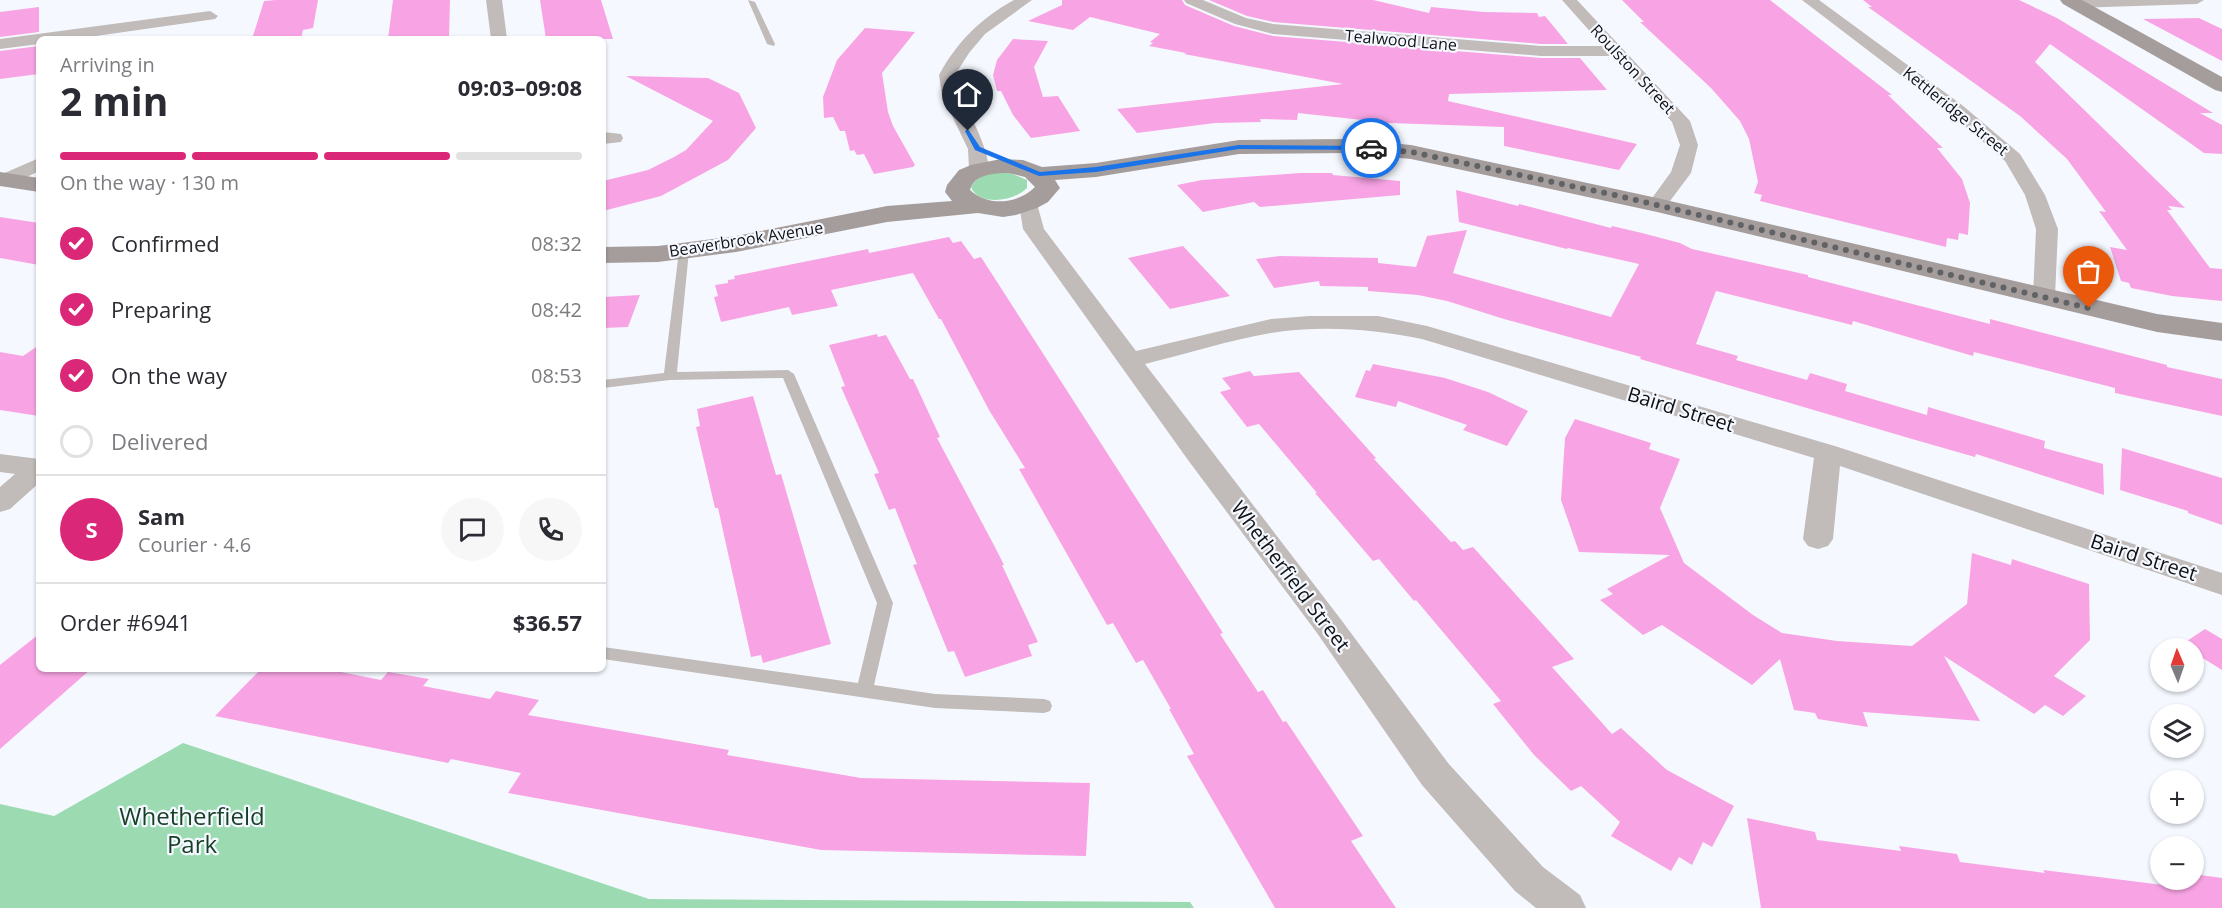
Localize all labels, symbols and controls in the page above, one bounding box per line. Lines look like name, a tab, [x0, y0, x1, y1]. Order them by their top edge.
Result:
street label: Roulston Street	[1586, 19, 1680, 119]
street label: Tealwood Lane	[1344, 24, 1458, 56]
text: Arriving in	[60, 51, 155, 78]
street label: Kettleridge Street	[1899, 62, 2014, 161]
pin	[942, 69, 993, 131]
text: 09:03–09:08	[458, 72, 582, 102]
text: 2 min	[60, 74, 168, 127]
icon: home	[951, 78, 984, 111]
courier	[1341, 118, 1401, 178]
icon: car	[1355, 132, 1388, 165]
text: On the way · 130 m	[60, 169, 239, 196]
street label: Beaverbrook Avenue	[667, 216, 825, 262]
icon: check	[60, 227, 93, 260]
text: Confirmed	[111, 228, 220, 258]
text: 08:32	[531, 230, 582, 257]
pin	[2063, 246, 2114, 308]
icon: bag	[2072, 255, 2105, 288]
icon: check	[60, 293, 93, 326]
text: Preparing	[111, 294, 211, 324]
text: 08:42	[531, 296, 582, 323]
icon: check	[60, 359, 93, 392]
text: On the way	[111, 360, 227, 390]
text: 08:53	[531, 362, 582, 389]
street label: Baird Street	[1624, 380, 1738, 438]
text: Delivered	[111, 426, 209, 456]
street label: Whetherfield Street	[1225, 495, 1357, 657]
button: chat	[441, 498, 504, 561]
button: phone	[519, 498, 582, 561]
text: Sam	[138, 501, 185, 531]
text: S	[85, 514, 98, 544]
street label: Baird Street	[2087, 527, 2201, 587]
text: Courier · 4.6	[138, 531, 251, 558]
text: Order #6941	[60, 607, 191, 637]
text: $36.57	[513, 607, 582, 637]
north arrow	[2150, 638, 2204, 692]
map controls	[2150, 638, 2204, 890]
button: layers	[2150, 704, 2204, 758]
button: +	[2150, 770, 2204, 824]
park label: Whetherfield Park	[119, 799, 265, 860]
button: −	[2150, 836, 2204, 890]

